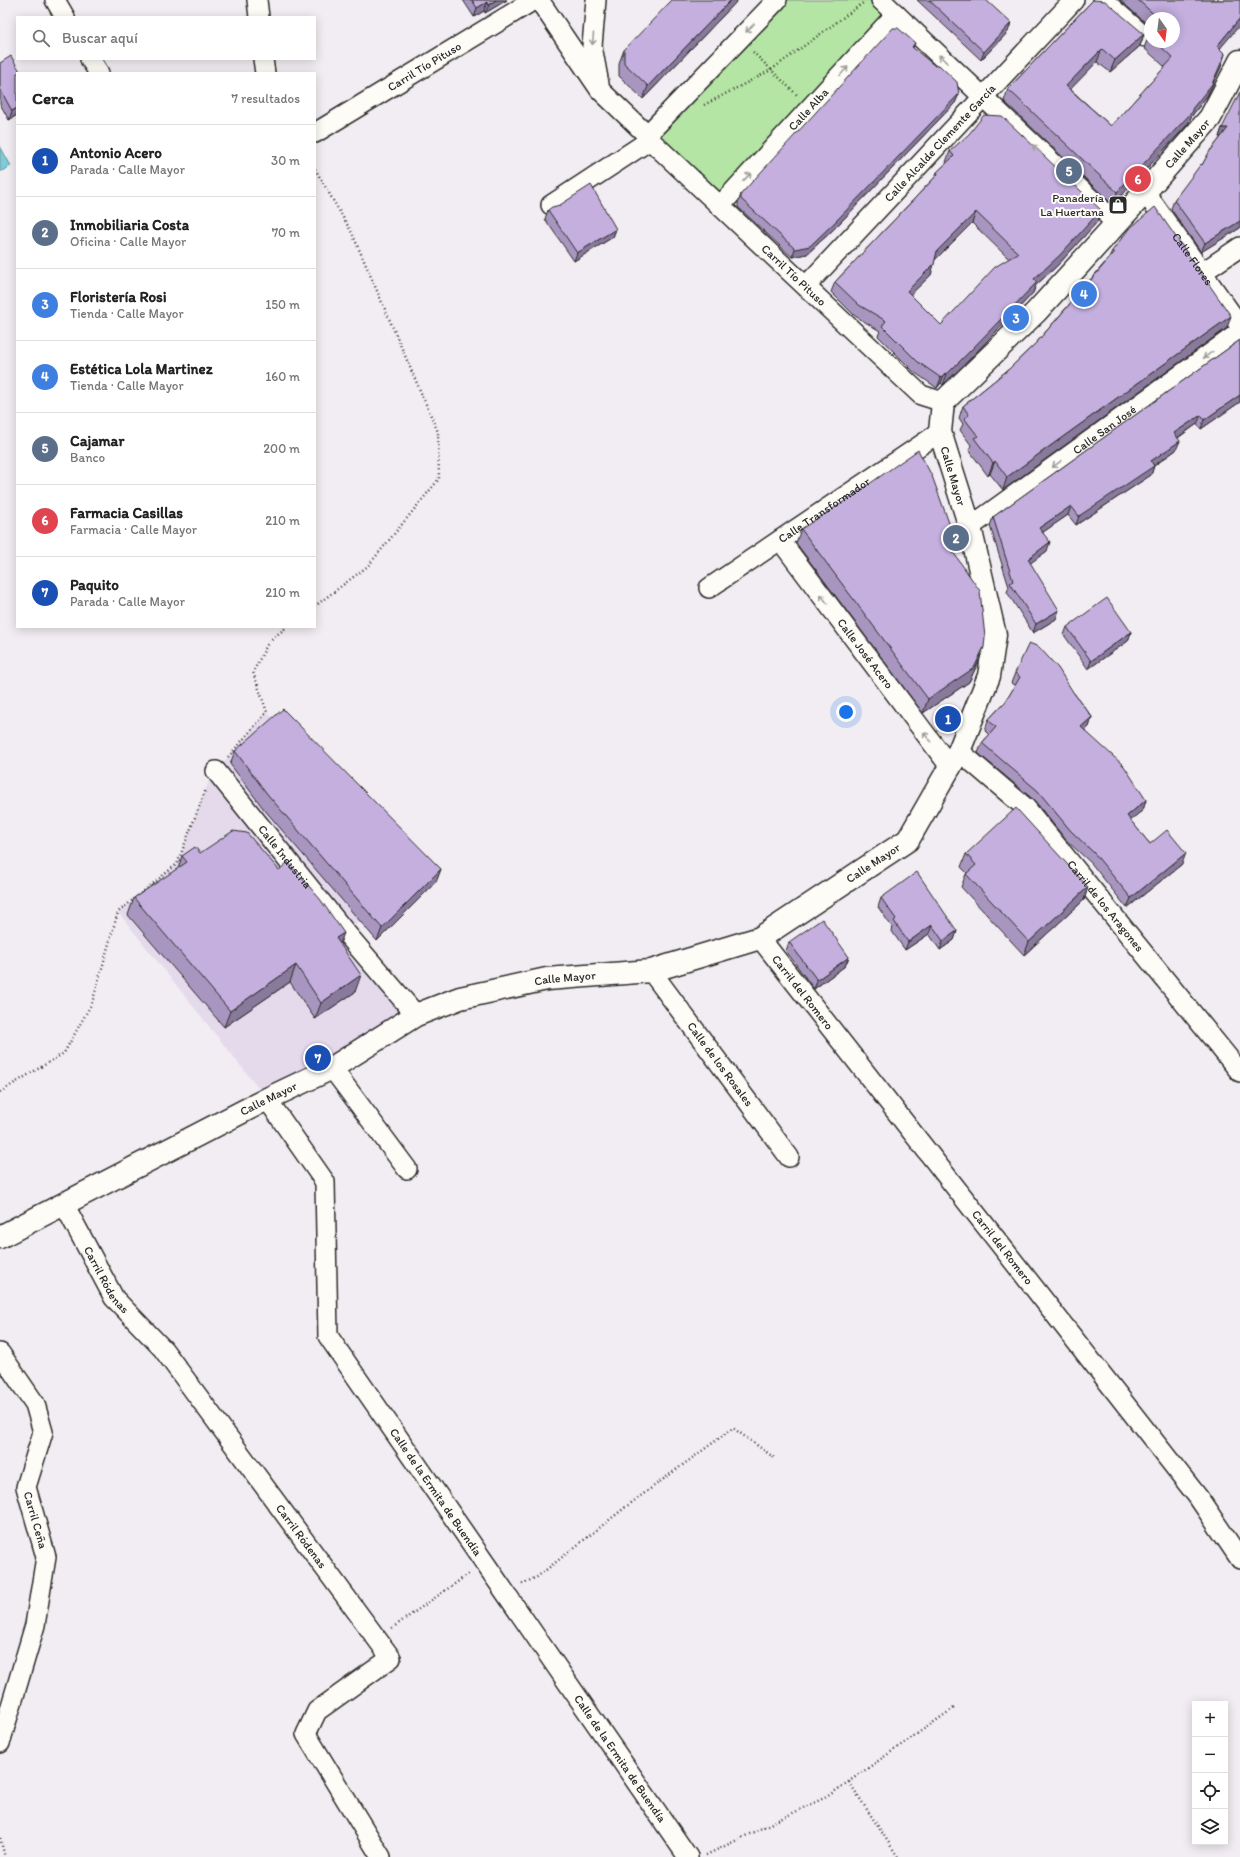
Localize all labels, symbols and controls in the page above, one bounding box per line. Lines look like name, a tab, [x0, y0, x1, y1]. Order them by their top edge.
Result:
north arrow	[1144, 12, 1180, 48]
search box	[16, 16, 316, 60]
one-way arrow	[745, 23, 755, 33]
icon: search	[30, 27, 52, 49]
text: Buscar aquí	[62, 29, 138, 47]
one-way arrow	[589, 32, 596, 45]
street label: Carril Tío Pituso	[385, 39, 464, 94]
one-way arrow	[938, 54, 948, 64]
one-way arrow	[839, 66, 849, 76]
street label: Calle Alcalde Clemente García	[881, 81, 999, 205]
street label: Calle Alba	[786, 85, 832, 134]
text: Cerca	[32, 88, 74, 108]
text: 7 resultados	[232, 91, 300, 106]
street label: Calle Mayor	[1162, 116, 1213, 172]
text: Antonio Acero	[70, 144, 162, 162]
one-way arrow	[1032, 144, 1042, 153]
text: 1	[42, 153, 48, 168]
text: 30 m	[271, 153, 300, 168]
pin: 5	[1056, 156, 1082, 186]
text: Parada · Calle Mayor	[70, 162, 185, 177]
pin: 6	[1125, 164, 1151, 194]
one-way arrow	[742, 172, 751, 182]
place label: Panadería La Huertana	[1040, 191, 1105, 219]
shop icon: Panadería La Huertana	[1107, 194, 1129, 216]
text: Inmobiliaria Costa	[70, 216, 189, 234]
text: 2	[42, 225, 48, 240]
text: 70 m	[272, 225, 300, 240]
street label: Calle Flores	[1169, 230, 1216, 288]
text: Oficina · Calle Mayor	[70, 234, 186, 249]
street label: Carril Tío Pituso	[759, 242, 829, 309]
pin: 4	[1071, 279, 1097, 309]
text: Floristería Rosi	[70, 288, 167, 306]
text: 3	[41, 297, 49, 312]
text: 150 m	[265, 297, 300, 312]
pin: 3	[1003, 303, 1029, 333]
text: Tienda · Calle Mayor	[70, 306, 184, 321]
one-way arrow	[1203, 351, 1214, 359]
text: Estética Lola Martinez	[70, 360, 213, 378]
text: 4	[41, 369, 49, 384]
text: 160 m	[265, 369, 300, 384]
text: Tienda · Calle Mayor	[70, 378, 184, 393]
street label: Calle San José	[1070, 402, 1139, 457]
text: Cajamar	[70, 432, 124, 450]
text: 5	[42, 441, 48, 456]
text: 200 m	[263, 441, 300, 456]
street label: Calle Mayor	[937, 444, 969, 508]
text: Banco	[70, 450, 105, 465]
one-way arrow	[1052, 459, 1063, 468]
street label: Calle Transformador	[776, 474, 873, 546]
text: Farmacia Casillas	[70, 504, 183, 522]
text: 6	[42, 513, 48, 528]
text: 210 m	[265, 513, 300, 528]
text: Farmacia · Calle Mayor	[70, 522, 197, 537]
pin: 2	[943, 523, 969, 553]
text: Paquito	[70, 576, 119, 594]
text: 7	[42, 585, 48, 600]
text: 210 m	[265, 585, 300, 600]
one-way arrow	[820, 593, 829, 604]
text: Parada · Calle Mayor	[70, 594, 185, 609]
street label: Calle José Acero	[834, 616, 896, 692]
your location	[836, 702, 856, 722]
pin: 1	[935, 704, 961, 734]
one-way arrow	[923, 731, 932, 742]
street label: Calle Industria	[255, 822, 315, 891]
street label: Calle Mayor	[844, 840, 903, 886]
street label: Carril de los Aragones	[1064, 857, 1147, 954]
street label: Carril del Romero	[769, 952, 836, 1032]
street label: Calle Mayor	[533, 968, 596, 989]
street label: Calle de los Rosales	[684, 1019, 756, 1109]
pin: 7	[305, 1043, 331, 1073]
street label: Calle Mayor	[238, 1079, 299, 1119]
street label: Carril del Romero	[969, 1207, 1036, 1287]
street label: Carril Ródenas	[81, 1244, 132, 1316]
street label: Calle de la Ermita de Buendía	[387, 1426, 485, 1559]
street label: Carril Ceña	[21, 1490, 51, 1551]
street label: Carril Ródenas	[273, 1501, 330, 1571]
street label: Calle de la Ermita de Buendía	[571, 1692, 669, 1826]
map controls	[1192, 1701, 1228, 1845]
button: +	[1192, 1701, 1228, 1737]
button: −	[1192, 1737, 1228, 1773]
button: locate	[1192, 1773, 1228, 1809]
button: layers	[1192, 1809, 1228, 1845]

